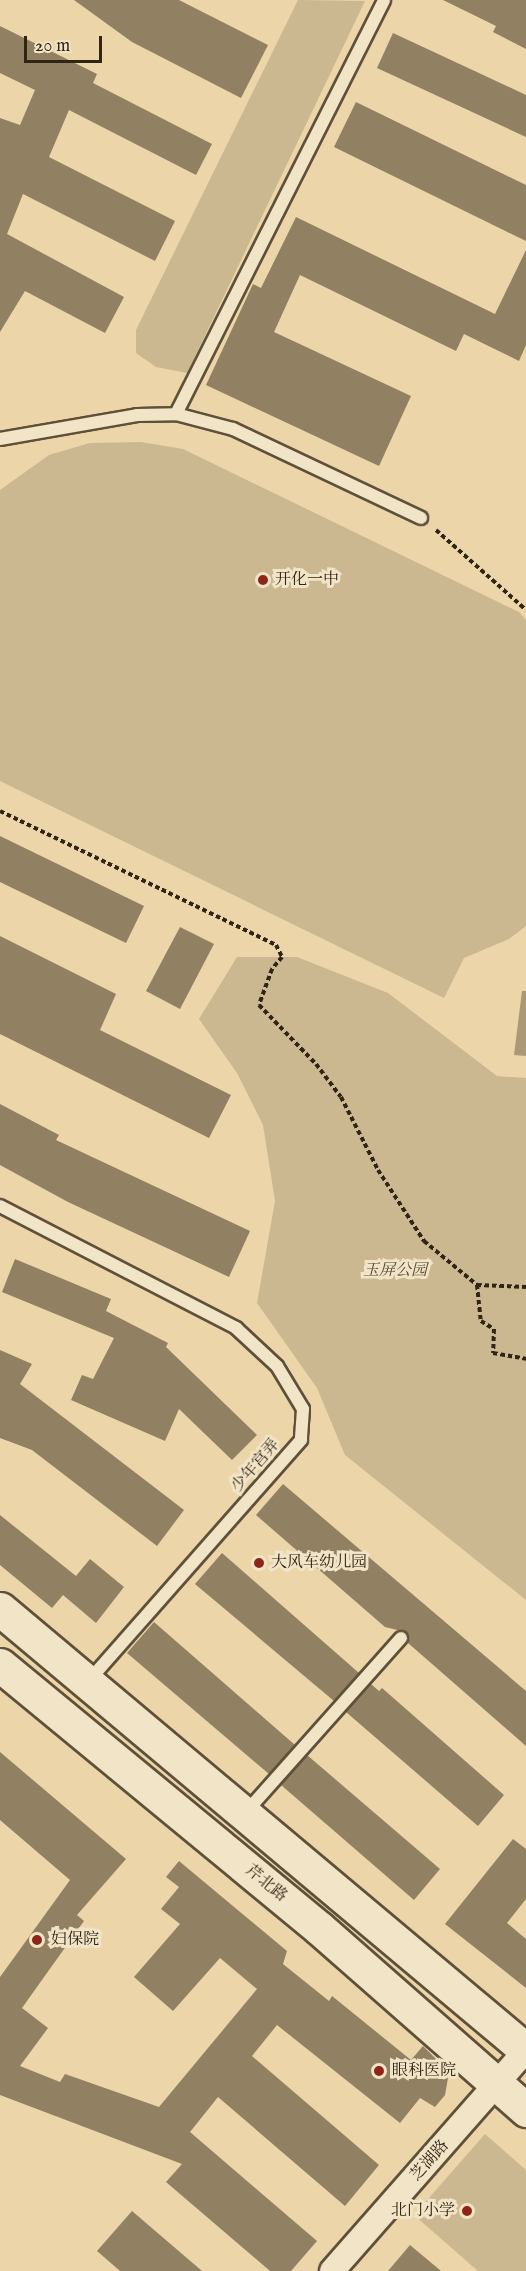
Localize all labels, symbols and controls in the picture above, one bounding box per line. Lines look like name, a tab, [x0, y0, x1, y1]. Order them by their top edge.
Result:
scale bar	[27, 24, 105, 62]
text: 20 m	[35, 35, 70, 58]
place label: 开化一中	[275, 570, 339, 590]
marker: 开化一中	[256, 573, 270, 587]
park label: 玉屏公园	[363, 1261, 427, 1281]
street label: 少年宫弄	[228, 1436, 284, 1496]
place label: 大风车幼儿园	[271, 1553, 367, 1573]
marker: 大风车幼儿园	[252, 1556, 266, 1570]
street label: 芹北路	[241, 1861, 291, 1907]
place label: 妇保院	[51, 1930, 99, 1950]
marker: 妇保院	[28, 1931, 46, 1949]
place label: 眼科医院	[392, 2061, 456, 2081]
marker: 眼科医院	[370, 2062, 388, 2080]
street label: 芝湖路	[407, 2137, 453, 2185]
place label: 北门小学	[391, 2201, 455, 2221]
marker: 北门小学	[460, 2204, 474, 2218]

